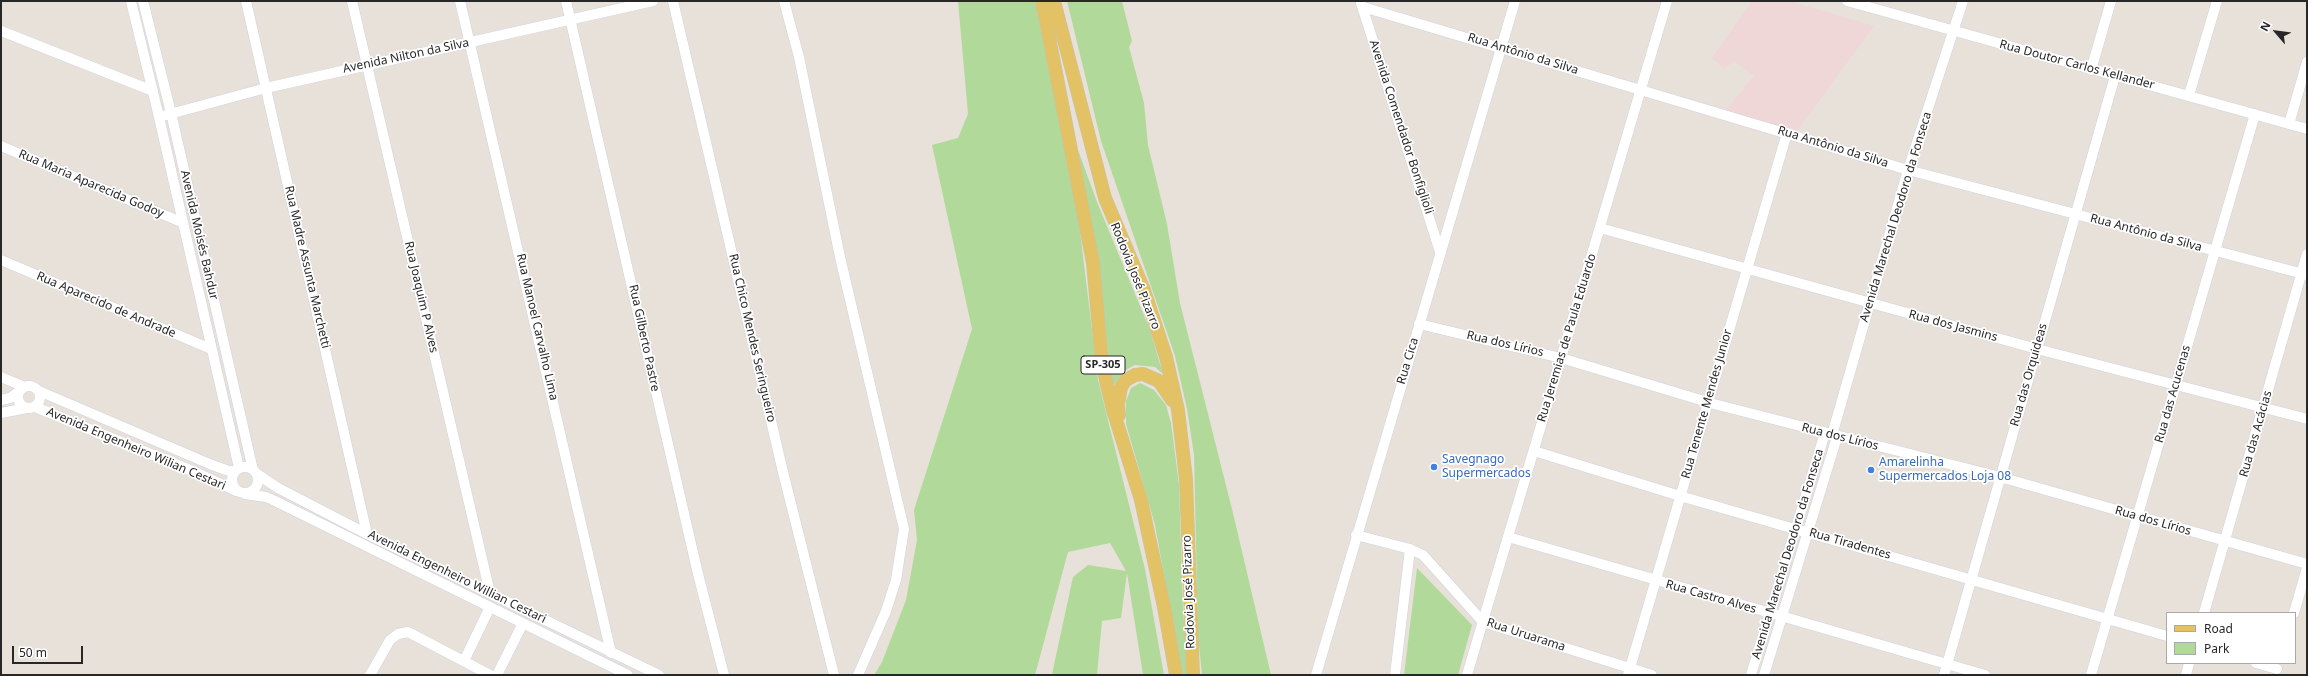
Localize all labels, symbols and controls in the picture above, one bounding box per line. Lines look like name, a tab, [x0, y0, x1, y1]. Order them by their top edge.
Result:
north arrow	[2256, 12, 2296, 52]
text: N	[2256, 19, 2274, 34]
street label: Rua Antônio da Silva	[1466, 30, 1580, 78]
street label: Avenida Nilton da Silva	[342, 36, 470, 76]
street label: Rua Doutor Carlos Kellander	[1998, 37, 2156, 93]
street label: Avenida Comendador Bonfiglioli	[1366, 38, 1436, 216]
street label: Avenida Marechal Deodoro da Fonseca	[1857, 110, 1935, 324]
street label: Rua Antônio da Silva	[1776, 123, 1890, 171]
street label: Rua Maria Aparecida Godoy	[16, 147, 166, 221]
street label: Avenida Moisés Bahdur	[177, 169, 221, 301]
street label: Rua Madre Assunta Marchetti	[281, 184, 333, 350]
street label: Rua Antônio da Silva	[2089, 211, 2203, 255]
street label: Rodovia José Pizarro	[1107, 220, 1163, 332]
street label: Rua Joaquim P Alves	[401, 240, 441, 354]
street label: Rua Manoel Carvalho Lima	[513, 252, 561, 402]
street label: Rua Chico Mendes Seringueiro	[726, 252, 778, 424]
street label: Rua Jeremias de Paula Eduardo	[1534, 252, 1600, 424]
street label: Rua Aparecido de Andrade	[34, 269, 178, 341]
street label: Rua Gilberto Pastre	[626, 283, 662, 393]
street label: Rua dos Jasmins	[1907, 307, 1999, 345]
street label: Rua das Orquideas	[2007, 322, 2051, 428]
street label: Rua dos Lírios	[1465, 328, 1545, 360]
street label: Rua Tenente Mendes Junior	[1679, 328, 1735, 480]
street label: Rua Cica	[1394, 336, 1422, 386]
street label: Rua das Acucenas	[2152, 343, 2194, 445]
road number: SP-305	[1081, 356, 1125, 374]
street label: Rua das Acácias	[2237, 389, 2275, 479]
street label: Avenida Engenheiro Wilian Cestari	[44, 405, 228, 493]
street label: Rua dos Lírios	[1800, 420, 1880, 454]
street label: Avenida Marechal Deodoro da Fonseca	[1749, 447, 1827, 661]
place label: Savegnago Supermercados	[1442, 453, 1531, 481]
place label: Amarelinha Supermercados Loja 08	[1879, 456, 2011, 484]
marker: Savegnago Supermercados	[1429, 462, 1439, 472]
marker: Amarelinha Supermercados Loja 08	[1866, 465, 1876, 475]
street label: Rua dos Lírios	[2113, 503, 2193, 539]
street label: Rua Tiradentes	[1807, 525, 1893, 563]
street label: Avenida Engenheiro Willian Cestari	[366, 527, 548, 627]
street label: Rodovia José Pizarro	[1180, 535, 1198, 649]
street label: Rua Castro Alves	[1664, 577, 1758, 617]
legend	[2166, 612, 2296, 664]
street label: Rua Uruarama	[1485, 615, 1567, 655]
text: Road	[2204, 620, 2233, 637]
scale bar	[14, 638, 85, 664]
text: Park	[2204, 640, 2229, 657]
text: 50 m	[19, 644, 47, 661]

